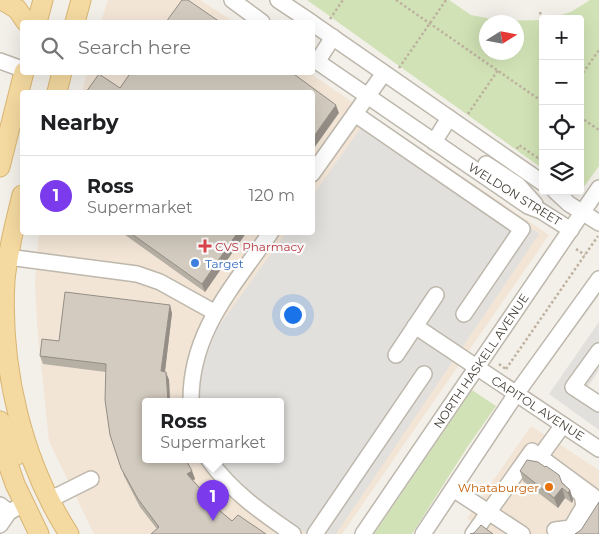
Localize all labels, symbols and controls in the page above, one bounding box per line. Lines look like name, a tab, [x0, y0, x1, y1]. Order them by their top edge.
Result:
north arrow	[479, 15, 524, 60]
map controls	[539, 15, 584, 195]
button: +	[539, 15, 584, 60]
search box	[20, 20, 315, 75]
icon: search	[38, 34, 66, 62]
text: Search here	[78, 36, 191, 59]
button: −	[539, 60, 584, 105]
button: locate	[539, 105, 584, 150]
text: Nearby	[40, 110, 119, 135]
button: layers	[539, 150, 584, 195]
street label: WELDON STREET	[466, 159, 564, 229]
text: Ross	[87, 175, 134, 198]
text: 1	[53, 186, 59, 205]
text: 120 m	[248, 186, 295, 205]
text: Supermarket	[87, 198, 193, 217]
place label: CVS Pharmacy	[215, 239, 304, 254]
marker: CVS Pharmacy	[199, 240, 211, 252]
place label: Target	[205, 256, 244, 271]
marker: Target	[189, 257, 201, 269]
street label: NORTH HASKELL AVENUE	[430, 291, 532, 431]
your location	[280, 302, 306, 328]
street label: CAPITOL AVENUE	[489, 372, 587, 444]
popup	[142, 398, 284, 463]
text: Ross	[160, 410, 207, 433]
text: Supermarket	[160, 433, 266, 452]
pin: 1	[197, 480, 229, 521]
place label: Whataburger	[458, 480, 539, 495]
marker: Whataburger	[543, 481, 555, 493]

